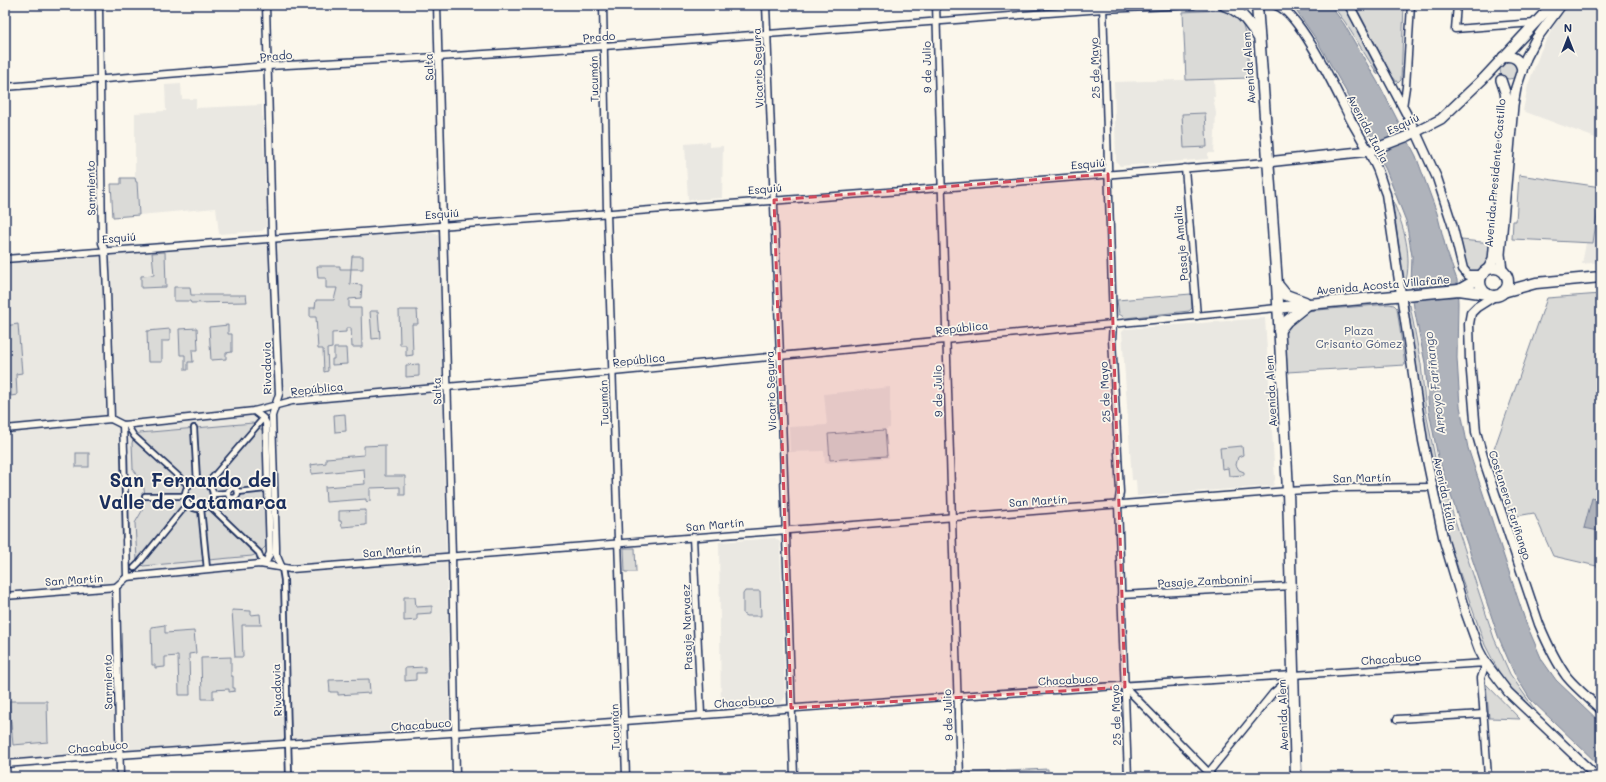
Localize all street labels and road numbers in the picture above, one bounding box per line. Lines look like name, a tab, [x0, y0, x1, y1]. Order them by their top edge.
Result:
street label: Vicario Segura	[749, 27, 766, 108]
street label: Prado	[582, 28, 616, 45]
street label: Avenida Alem	[1239, 32, 1258, 104]
street label: 25 de Mayo	[1086, 37, 1103, 99]
street label: 9 de Julio	[919, 40, 934, 93]
street label: Prado	[259, 47, 293, 64]
street label: Salta	[421, 53, 436, 81]
street label: Tucumán	[586, 56, 601, 102]
street label: Avenida Italia	[1344, 92, 1393, 166]
street label: Avenida Presidente Castillo	[1481, 98, 1509, 248]
street label: Esquiú	[1384, 109, 1421, 138]
street label: Esquiú	[1070, 155, 1106, 172]
street label: Sarmiento	[83, 160, 98, 216]
street label: Esquiú	[747, 180, 783, 197]
street label: Pasaje Amalia	[1170, 204, 1191, 282]
street label: Esquiú	[424, 205, 460, 222]
street label: Esquiú	[101, 229, 137, 246]
street label: Avenida Acosta Villafañe	[1316, 271, 1451, 298]
street label: República	[935, 317, 989, 338]
street label: Rivadavia	[259, 341, 274, 395]
street label: República	[612, 349, 666, 370]
street label: Vicario Segura	[762, 350, 779, 431]
street label: Avenida Alem	[1261, 355, 1280, 427]
street label: 25 de Mayo	[1095, 361, 1114, 423]
street label: 9 de Julio	[930, 364, 945, 417]
street label: Salta	[429, 377, 444, 405]
street label: República	[290, 378, 344, 399]
street label: Tucumán	[595, 380, 612, 426]
street label: Costanera Fariñango	[1486, 448, 1535, 562]
street label: Avenida Italia	[1430, 455, 1461, 532]
street label: San Martín	[1333, 469, 1391, 486]
street label: San Martín	[1008, 491, 1068, 510]
street label: San Martín	[685, 514, 745, 535]
street label: San Martín	[362, 540, 422, 561]
street label: San Martín	[44, 570, 104, 589]
street label: Pasaje Zambonini	[1157, 571, 1253, 590]
street label: Pasaje Narvaez	[678, 584, 695, 670]
street label: Chacabuco	[1360, 649, 1422, 668]
street label: Sarmiento	[100, 654, 115, 710]
street label: Rivadavia	[268, 663, 285, 717]
street label: Chacabuco	[1037, 670, 1099, 689]
street label: Avenida Alem	[1274, 679, 1291, 751]
street label: 25 de Mayo	[1107, 684, 1124, 746]
street label: 9 de Julio	[939, 688, 956, 741]
street label: Chacabuco	[713, 692, 775, 711]
street label: Tucumán	[606, 704, 623, 750]
street label: Chacabuco	[390, 715, 452, 734]
street label: Chacabuco	[67, 736, 129, 757]

